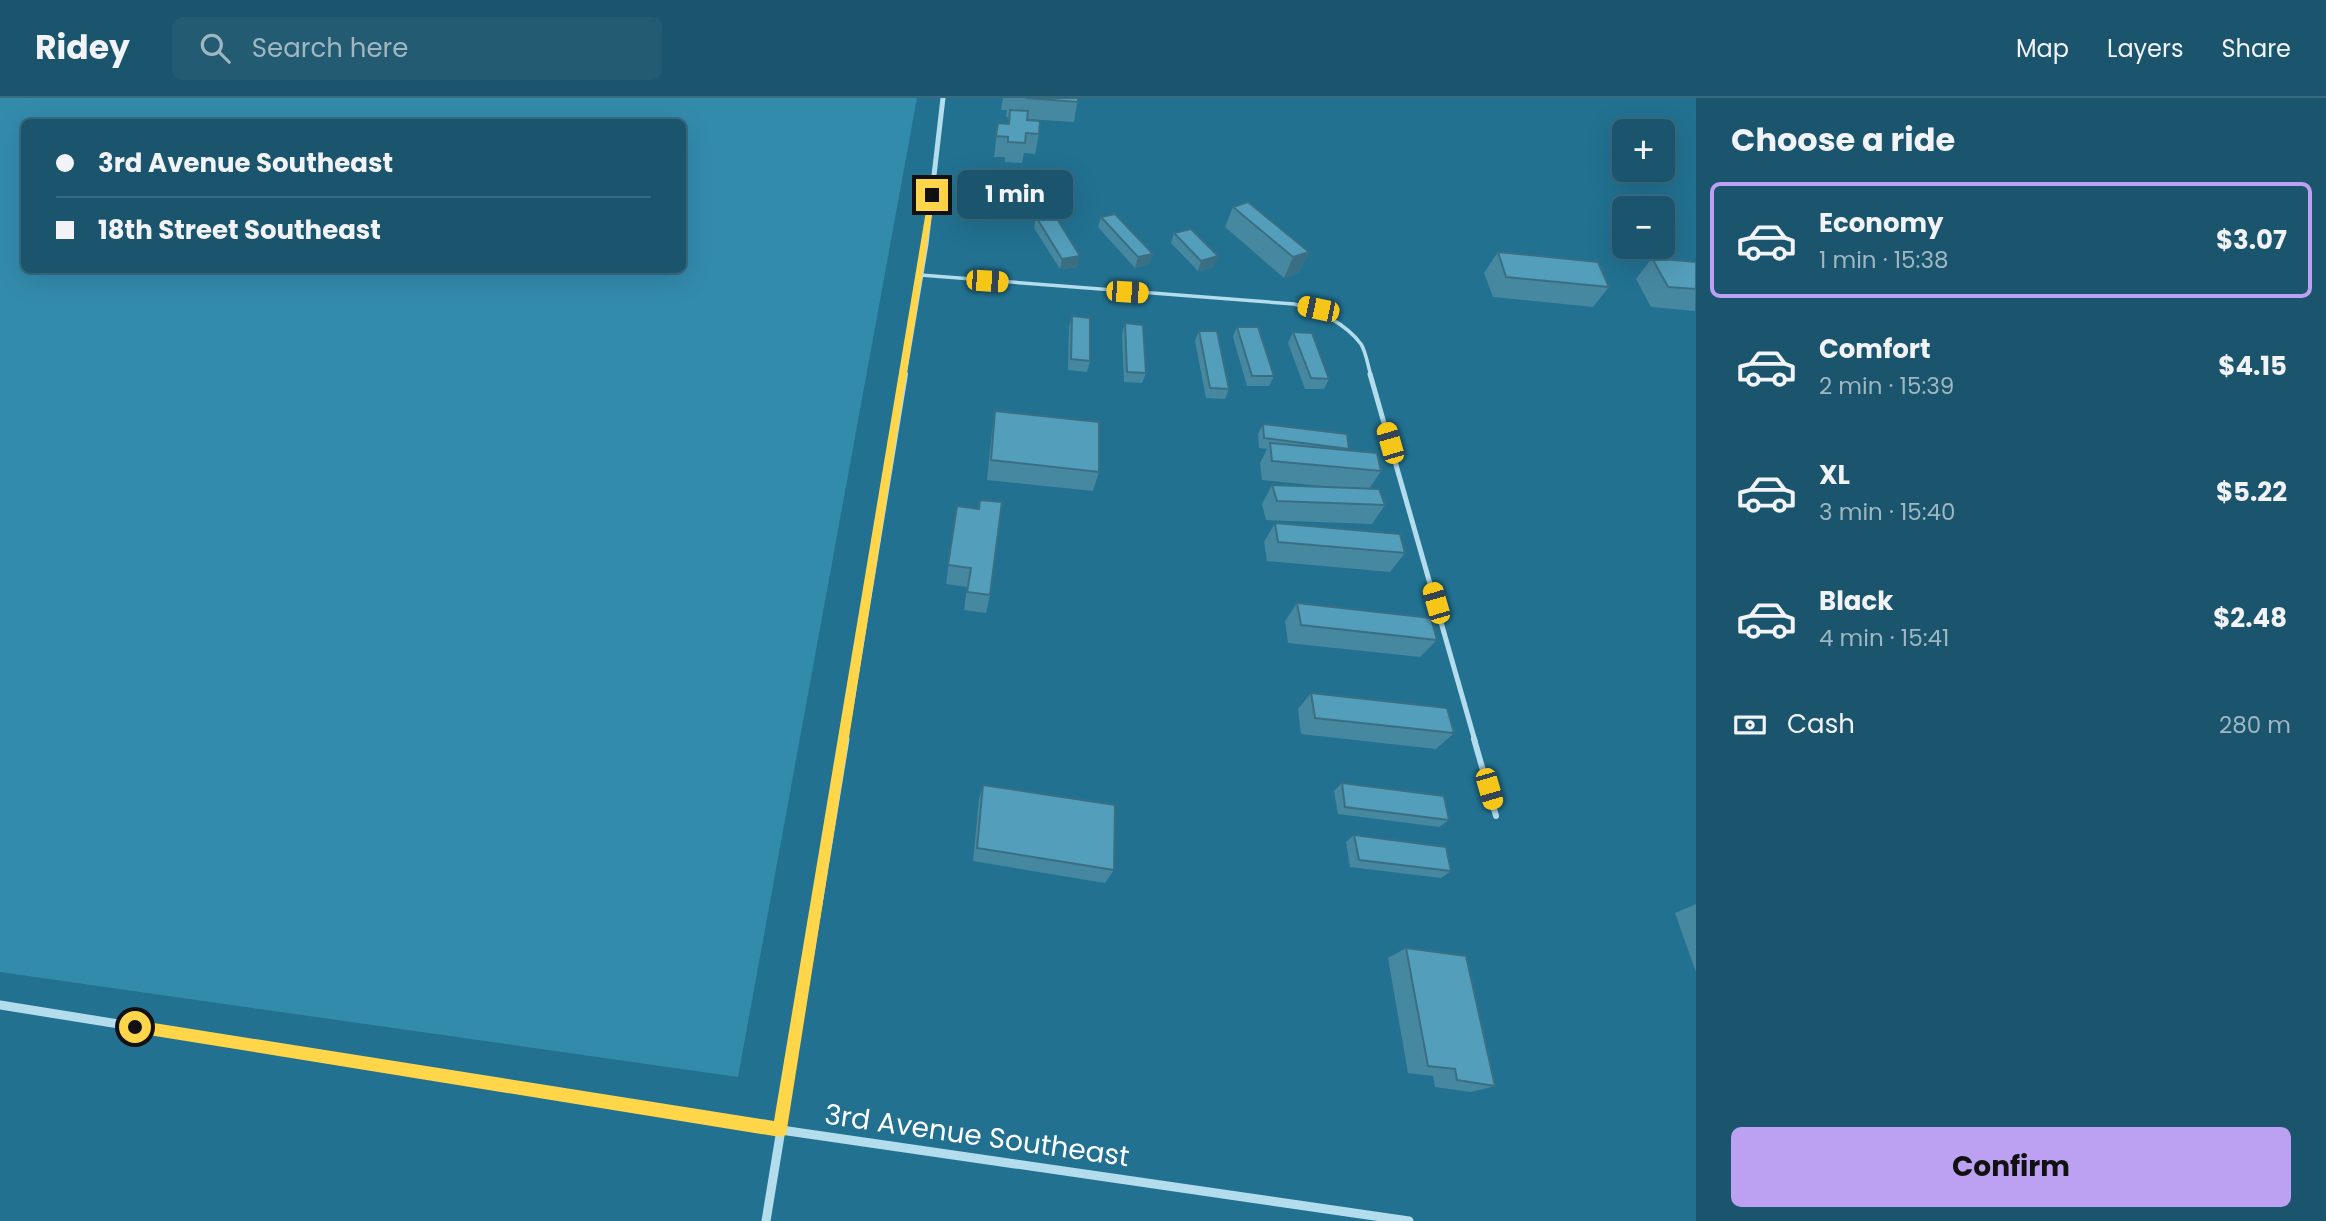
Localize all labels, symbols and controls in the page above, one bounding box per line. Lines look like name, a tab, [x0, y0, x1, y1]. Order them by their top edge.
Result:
search box	[172, 17, 662, 80]
text: Ridey	[35, 24, 130, 71]
icon: search	[196, 29, 234, 67]
text: Search here	[252, 30, 408, 66]
text: Map	[2016, 32, 2069, 65]
text: Layers	[2107, 32, 2183, 65]
text: Share	[2221, 32, 2291, 65]
text: Choose a ride	[1731, 117, 1955, 162]
map controls	[1612, 119, 1675, 259]
button: +	[1612, 119, 1675, 182]
text: 3rd Avenue Southeast	[98, 145, 393, 181]
callout: 1 min	[956, 170, 1072, 220]
text: 1 min	[985, 178, 1045, 210]
route end	[916, 179, 948, 211]
button: −	[1612, 196, 1675, 259]
text: Economy	[1819, 205, 1943, 241]
icon: car	[1735, 209, 1798, 272]
text: 18th Street Southeast	[98, 212, 381, 248]
text: $3.07	[2216, 222, 2287, 258]
text: 1 min · 15:38	[1819, 244, 1949, 276]
car	[966, 269, 1009, 293]
car	[1106, 280, 1149, 304]
car	[1296, 294, 1341, 324]
text: Comfort	[1819, 331, 1931, 367]
icon: car	[1735, 335, 1798, 398]
text: $4.15	[2218, 348, 2287, 384]
text: 2 min · 15:39	[1819, 370, 1954, 402]
car	[1375, 420, 1406, 466]
text: XL	[1819, 457, 1850, 493]
icon: car	[1735, 461, 1798, 524]
text: $5.22	[2216, 474, 2287, 510]
text: 3 min · 15:40	[1819, 496, 1956, 528]
car	[1421, 580, 1452, 626]
text: Black	[1819, 583, 1893, 619]
icon: car	[1735, 587, 1798, 650]
text: $2.48	[2213, 600, 2287, 636]
text: 4 min · 15:41	[1819, 622, 1949, 654]
icon: cash	[1731, 706, 1769, 744]
text: Cash	[1787, 706, 1855, 742]
text: 280 m	[2219, 709, 2291, 741]
car	[1474, 766, 1505, 812]
route start	[119, 1011, 151, 1043]
street label: 3rd Avenue Southeast	[822, 1095, 1132, 1176]
button: Confirm	[1731, 1127, 2291, 1207]

